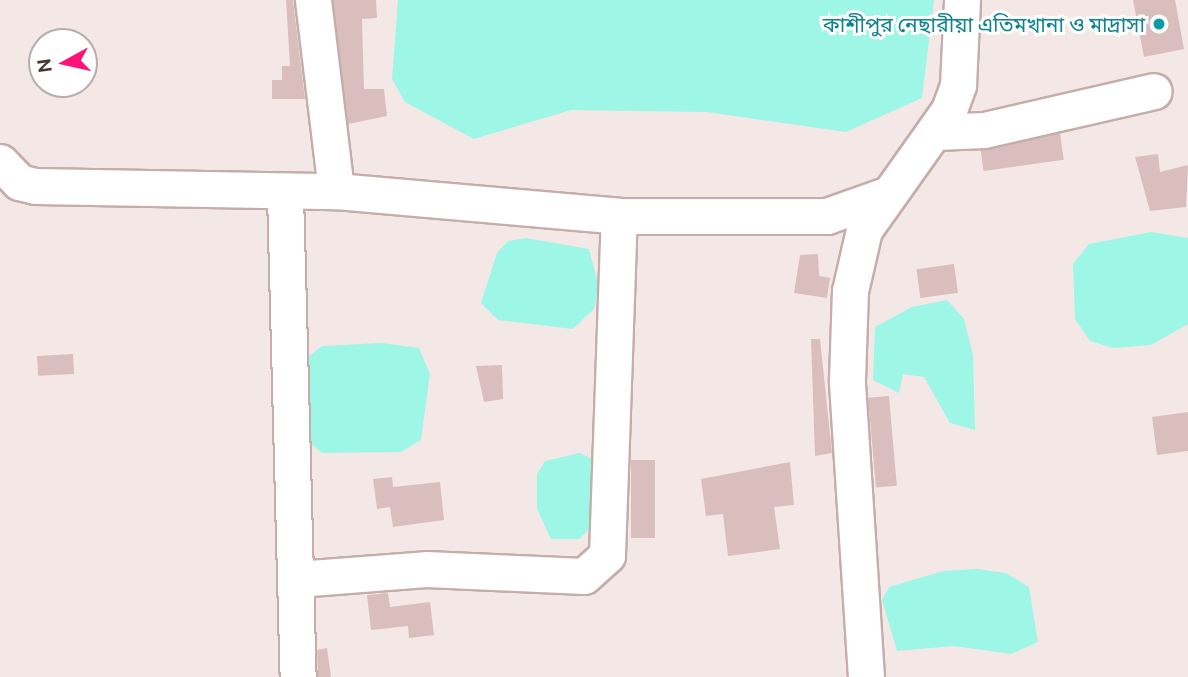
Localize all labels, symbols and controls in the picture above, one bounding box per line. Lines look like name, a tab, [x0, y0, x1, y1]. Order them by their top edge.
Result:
place label: কাশীপুর নেছারীয়া এতিমখানা ও মাদ্রাসা	[823, 11, 1145, 37]
marker: কাশীপুর নেছারীয়া এতিমখানা ও মাদ্রাসা	[1151, 16, 1167, 32]
north arrow	[28, 28, 98, 98]
text: N	[32, 57, 56, 74]

